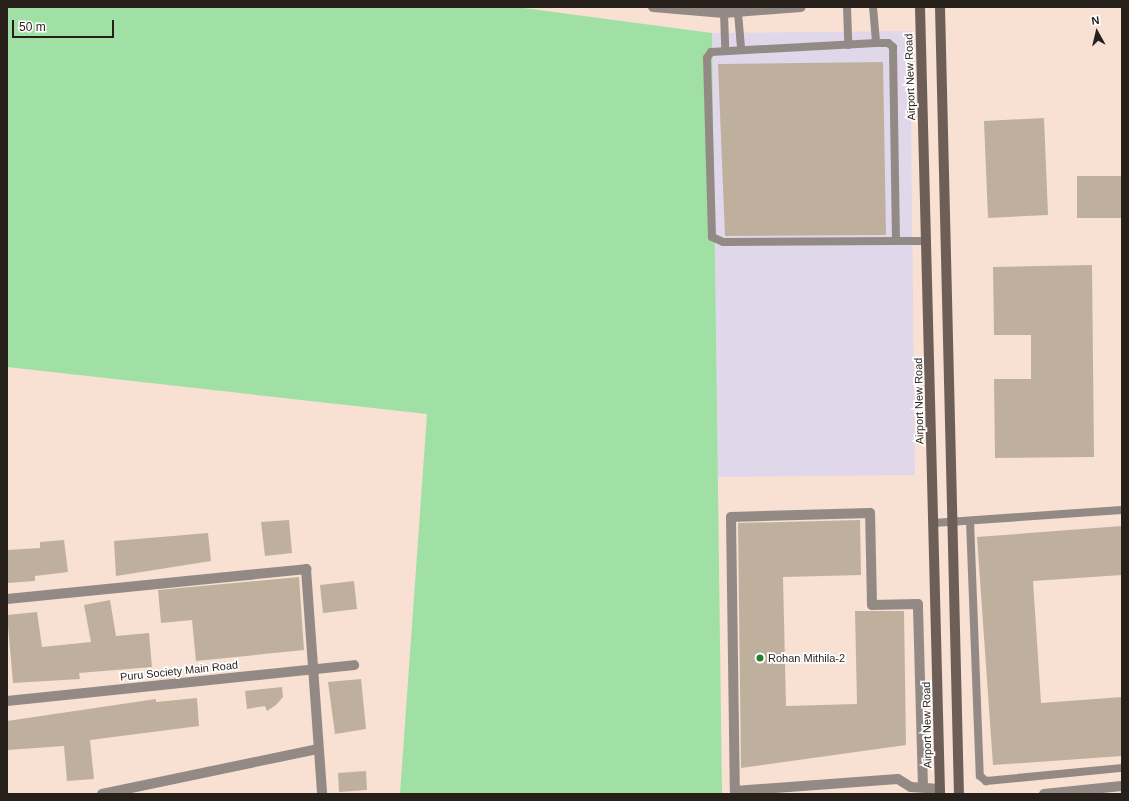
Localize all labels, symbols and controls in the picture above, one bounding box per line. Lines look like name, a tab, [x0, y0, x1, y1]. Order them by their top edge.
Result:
scale bar	[14, 12, 116, 38]
north arrow	[1077, 12, 1117, 52]
text: N	[1091, 14, 1100, 27]
text: 50 m	[19, 20, 46, 34]
street label: Airport New Road	[902, 33, 918, 121]
street label: Airport New Road	[912, 357, 926, 445]
place label: Rohan Mithila-2	[768, 651, 845, 665]
marker: Rohan Mithila-2	[755, 653, 765, 663]
street label: Puru Society Main Road	[119, 658, 239, 684]
street label: Airport New Road	[920, 681, 934, 769]

